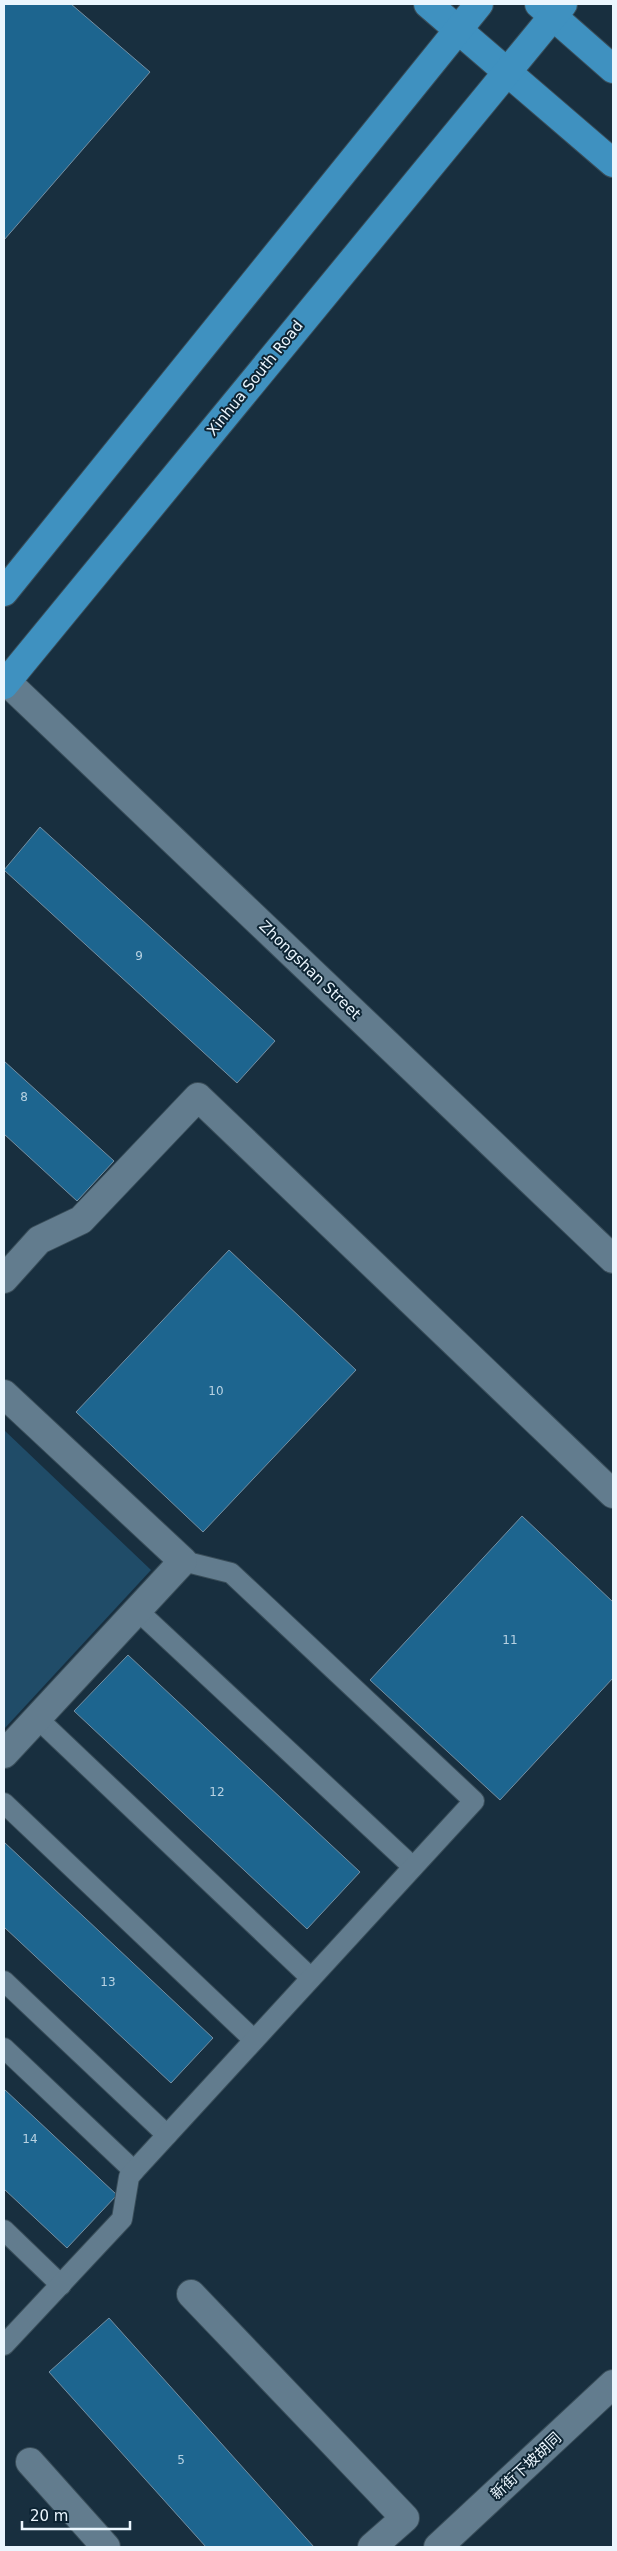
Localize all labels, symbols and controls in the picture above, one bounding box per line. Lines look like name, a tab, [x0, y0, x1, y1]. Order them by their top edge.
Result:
street label: Xinhua South Road	[203, 317, 307, 439]
street label: Zhongshan Street	[255, 917, 365, 1023]
house number: 9	[135, 949, 143, 963]
house number: 8	[20, 1090, 28, 1104]
house number: 10	[208, 1384, 224, 1398]
house number: 11	[502, 1633, 518, 1647]
house number: 12	[209, 1785, 225, 1799]
house number: 13	[100, 1975, 116, 1989]
house number: 14	[22, 2132, 38, 2146]
street label: 新街下坡胡同	[487, 2429, 565, 2503]
house number: 5	[177, 2453, 185, 2467]
scale bar	[22, 2498, 130, 2530]
text: 20 m	[30, 2507, 68, 2525]

